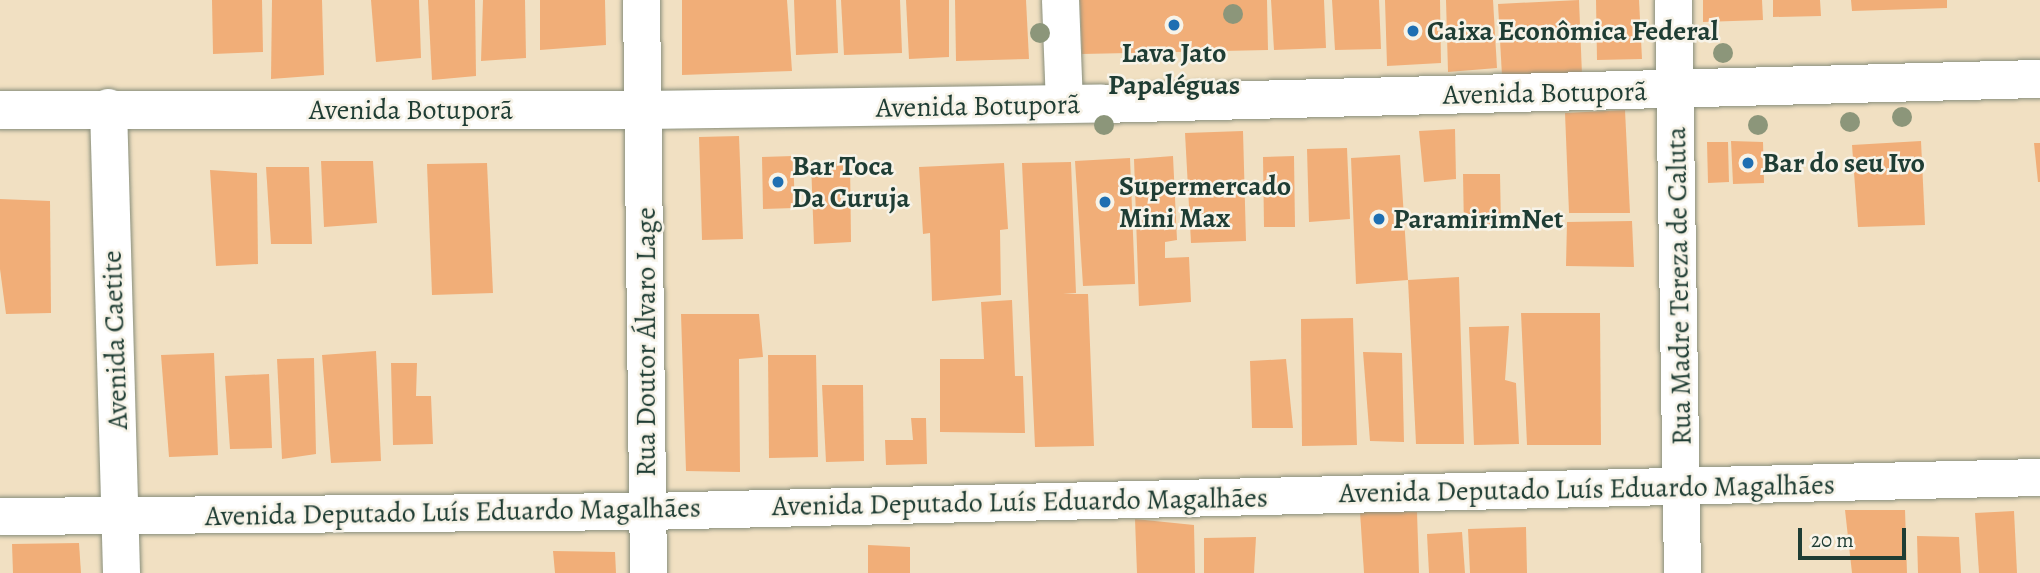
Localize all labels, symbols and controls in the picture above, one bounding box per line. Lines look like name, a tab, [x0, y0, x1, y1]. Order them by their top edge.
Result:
place label: Caixa Econômica Federal	[1427, 14, 1718, 48]
marker: Lava Jato Papaléguas	[1166, 17, 1182, 33]
marker: Caixa Econômica Federal	[1405, 23, 1421, 39]
place label: Lava Jato Papaléguas	[1108, 36, 1240, 102]
street label: Avenida Botuporã	[1443, 74, 1647, 112]
street label: Avenida Botuporã	[876, 87, 1080, 125]
street label: Avenida Botuporã	[309, 93, 513, 127]
street label: Rua Madre Tereza de Caluta	[1659, 126, 1699, 446]
place label: Bar do seu Ivo	[1762, 146, 1925, 180]
place label: Bar Toca Da Curuja	[792, 149, 910, 215]
marker: Bar do seu Ivo	[1740, 155, 1756, 171]
place label: Supermercado Mini Max	[1119, 169, 1291, 235]
marker: Bar Toca Da Curuja	[770, 174, 786, 190]
marker: Supermercado Mini Max	[1097, 194, 1113, 210]
place label: ParamirimNet	[1393, 202, 1563, 236]
street label: Rua Doutor Álvaro Lage	[629, 207, 663, 477]
marker: ParamirimNet	[1371, 211, 1387, 227]
street label: Avenida Caetite	[95, 250, 135, 430]
street label: Avenida Deputado Luís Eduardo Magalhães	[1339, 468, 1835, 510]
street label: Avenida Deputado Luís Eduardo Magalhães	[772, 481, 1268, 523]
street label: Avenida Deputado Luís Eduardo Magalhães	[205, 491, 701, 533]
scale bar	[1802, 514, 1910, 558]
text: 20 m	[1811, 526, 1854, 554]

